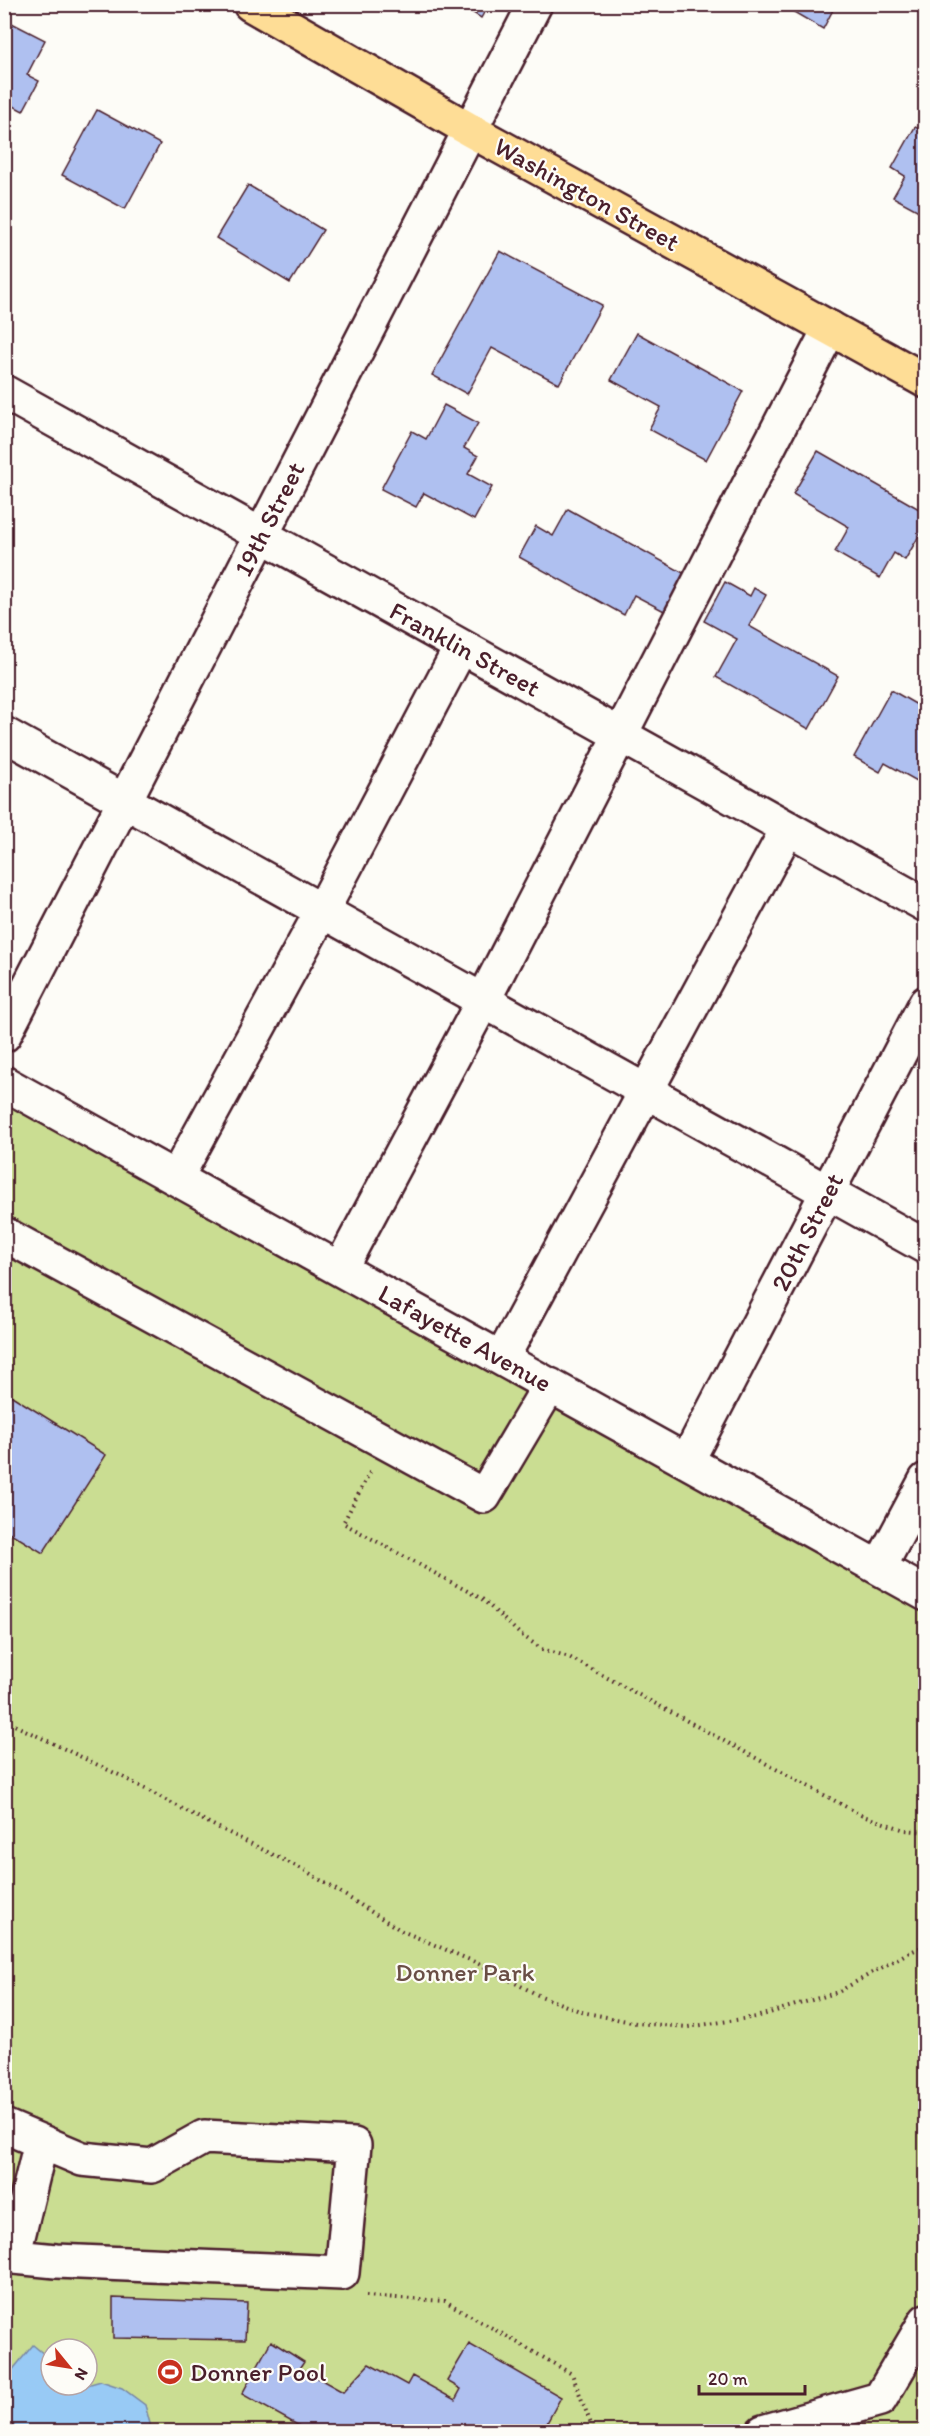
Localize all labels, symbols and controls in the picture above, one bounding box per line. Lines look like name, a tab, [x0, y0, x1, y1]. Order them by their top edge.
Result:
street label: Washington Street	[489, 130, 685, 258]
street label: 19th Street	[227, 456, 311, 581]
street label: Franklin Street	[384, 594, 546, 704]
street label: 20th Street	[764, 1168, 850, 1296]
street label: Lafayette Avenue	[373, 1277, 557, 1399]
park label: Donner Park	[395, 1956, 535, 1988]
north arrow	[39, 2337, 99, 2397]
place label: Donner Pool	[190, 2356, 326, 2388]
sports icon: Donner Pool	[155, 2357, 185, 2387]
scale bar	[699, 2358, 806, 2396]
text: N	[71, 2365, 92, 2384]
text: 20 m	[708, 2368, 748, 2390]

